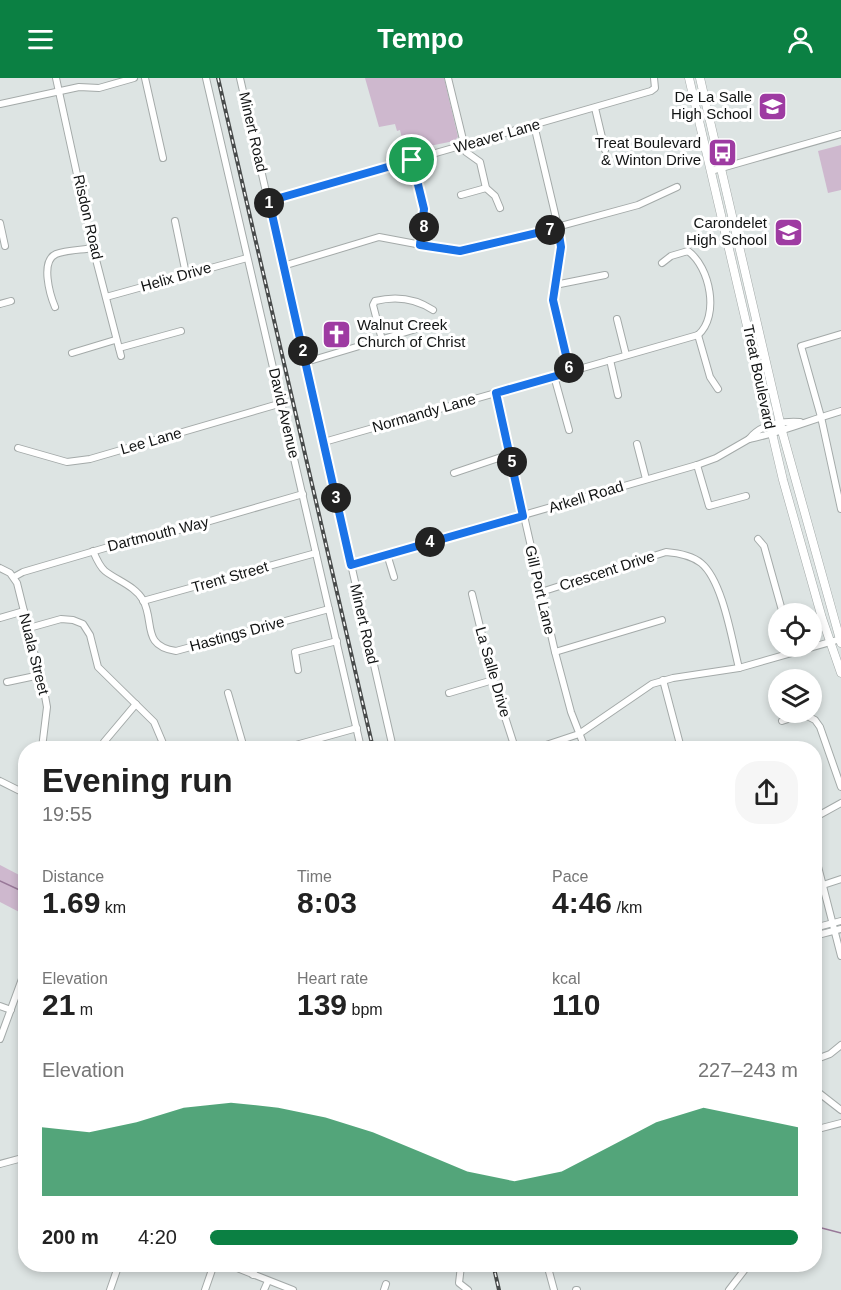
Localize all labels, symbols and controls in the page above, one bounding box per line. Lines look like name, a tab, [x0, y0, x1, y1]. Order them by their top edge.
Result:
icon: menu	[24, 23, 57, 56]
icon: person	[784, 23, 817, 56]
text: Tempo	[377, 24, 464, 54]
place label: De La Salle High School	[671, 88, 752, 122]
street label: Minert Road	[236, 90, 271, 174]
school or university icon: De La Salle High School	[757, 90, 789, 122]
street label: Weaver Lane	[452, 115, 542, 156]
pin	[386, 134, 437, 185]
place label: Treat Boulevard & Winton Drive	[595, 134, 701, 168]
bus stop icon: Treat Boulevard & Winton Drive	[706, 136, 738, 168]
icon: arrive	[395, 143, 428, 176]
street label: Risdon Road	[70, 173, 107, 261]
pin: 1	[254, 188, 284, 218]
text: 1	[265, 194, 273, 211]
pin: 8	[409, 212, 439, 242]
place label: Carondelet High School	[686, 214, 768, 248]
pin: 7	[535, 215, 565, 245]
school or university icon: Carondelet High School	[772, 216, 804, 248]
text: 8	[420, 218, 428, 235]
text: 7	[546, 221, 554, 238]
street label: Helix Drive	[139, 258, 213, 295]
place label: Walnut Creek Church of Christ	[357, 316, 466, 350]
church icon: Walnut Creek Church of Christ	[320, 318, 352, 350]
street label: Treat Boulevard	[740, 323, 779, 431]
pin: 2	[288, 336, 318, 366]
text: 2	[299, 342, 307, 359]
pin: 6	[554, 353, 584, 383]
text: 6	[565, 359, 573, 376]
street label: David Avenue	[266, 366, 303, 460]
street label: Normandy Lane	[370, 390, 478, 435]
street label: Lee Lane	[118, 424, 183, 457]
pin: 5	[497, 447, 527, 477]
text: 5	[508, 453, 516, 470]
street label: Arkell Road	[546, 477, 625, 516]
pin: 3	[321, 483, 351, 513]
text: 3	[332, 489, 340, 506]
street label: Dartmouth Way	[106, 513, 211, 554]
pin: 4	[415, 527, 445, 557]
text: 4	[426, 533, 434, 550]
street label: Gill Port Lane	[522, 544, 559, 636]
street label: Crescent Drive	[557, 547, 657, 594]
street label: Trent Street	[190, 557, 271, 596]
street label: Minert Road	[347, 582, 382, 666]
map controls	[768, 603, 822, 723]
button: locate	[768, 603, 822, 657]
street label: Nuala Street	[16, 611, 53, 697]
street label: Hastings Drive	[188, 613, 286, 654]
street label: La Salle Drive	[472, 625, 515, 719]
button: layers	[768, 669, 822, 723]
button: share	[735, 761, 798, 824]
text: Evening run	[42, 762, 233, 799]
text: 19:55	[42, 803, 92, 825]
text: Distance	[42, 868, 104, 885]
text: Time	[297, 868, 332, 885]
text: Pace	[552, 868, 588, 885]
text: 1.69	[42, 886, 100, 919]
text: 8:03	[297, 886, 357, 919]
text: 4:46	[552, 886, 612, 919]
text: km	[100, 899, 126, 916]
text: /km	[612, 899, 642, 916]
text: Elevation	[42, 970, 108, 987]
text: Heart rate	[297, 970, 368, 987]
text: kcal	[552, 970, 580, 987]
text: 21	[42, 988, 75, 1021]
text: 139	[297, 988, 347, 1021]
text: 110	[552, 988, 600, 1021]
text: m	[75, 1001, 93, 1018]
text: bpm	[347, 1001, 383, 1018]
text: Elevation	[42, 1059, 124, 1081]
text: 227–243 m	[698, 1059, 798, 1081]
text: 200 m	[42, 1226, 99, 1248]
text: 4:20	[138, 1226, 177, 1248]

